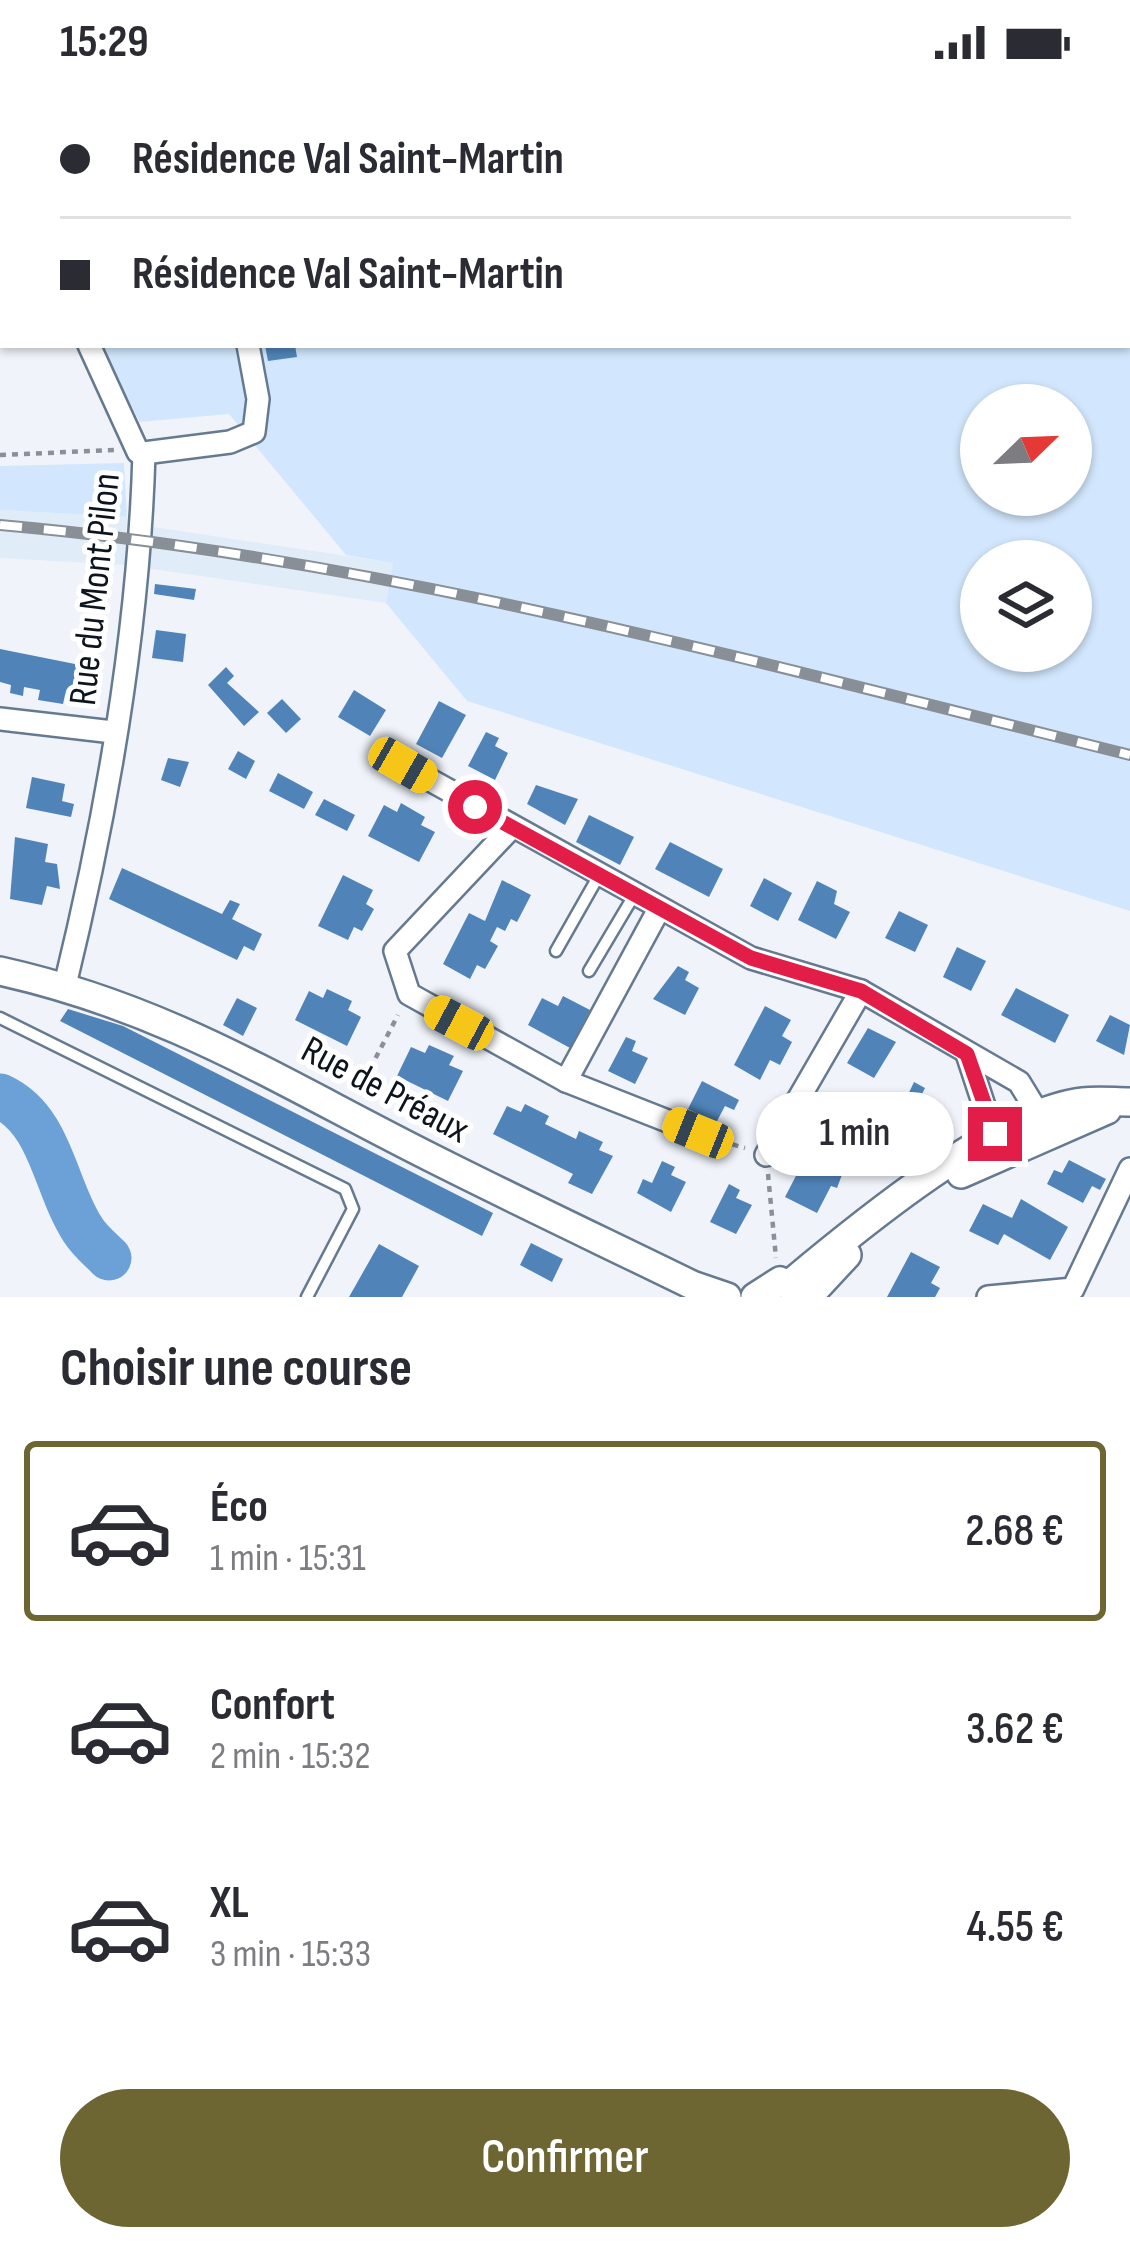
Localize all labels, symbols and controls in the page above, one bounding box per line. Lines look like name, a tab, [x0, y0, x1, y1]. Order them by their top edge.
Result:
text: 15:29	[60, 15, 149, 70]
text: Résidence Val Saint-Martin	[132, 132, 564, 187]
text: Résidence Val Saint-Martin	[132, 247, 564, 302]
north arrow	[960, 384, 1092, 516]
map controls	[960, 384, 1092, 672]
street label: Rue du Mont Pilon	[60, 471, 131, 708]
button: layers	[960, 540, 1092, 672]
car	[363, 731, 443, 799]
route start	[448, 780, 502, 834]
car	[419, 990, 499, 1056]
street label: Rue de Préaux	[293, 1027, 477, 1154]
callout: 1 min	[755, 1092, 953, 1176]
car	[658, 1103, 738, 1163]
route end	[968, 1107, 1022, 1161]
text: 1 min	[820, 1110, 890, 1157]
text: Choisir une course	[60, 1336, 412, 1401]
icon: car	[66, 1477, 174, 1585]
text: Éco	[210, 1480, 268, 1535]
text: 2.68 €	[965, 1504, 1064, 1559]
text: 1 min · 15:31	[210, 1535, 366, 1582]
icon: car	[66, 1675, 174, 1783]
text: Confort	[210, 1678, 335, 1733]
text: 3.62 €	[966, 1702, 1064, 1757]
text: 2 min · 15:32	[210, 1733, 371, 1780]
icon: car	[66, 1873, 174, 1981]
text: XL	[210, 1876, 249, 1931]
text: 4.55 €	[967, 1900, 1064, 1955]
text: 3 min · 15:33	[210, 1931, 371, 1978]
button: Confirmer	[60, 2089, 1070, 2227]

